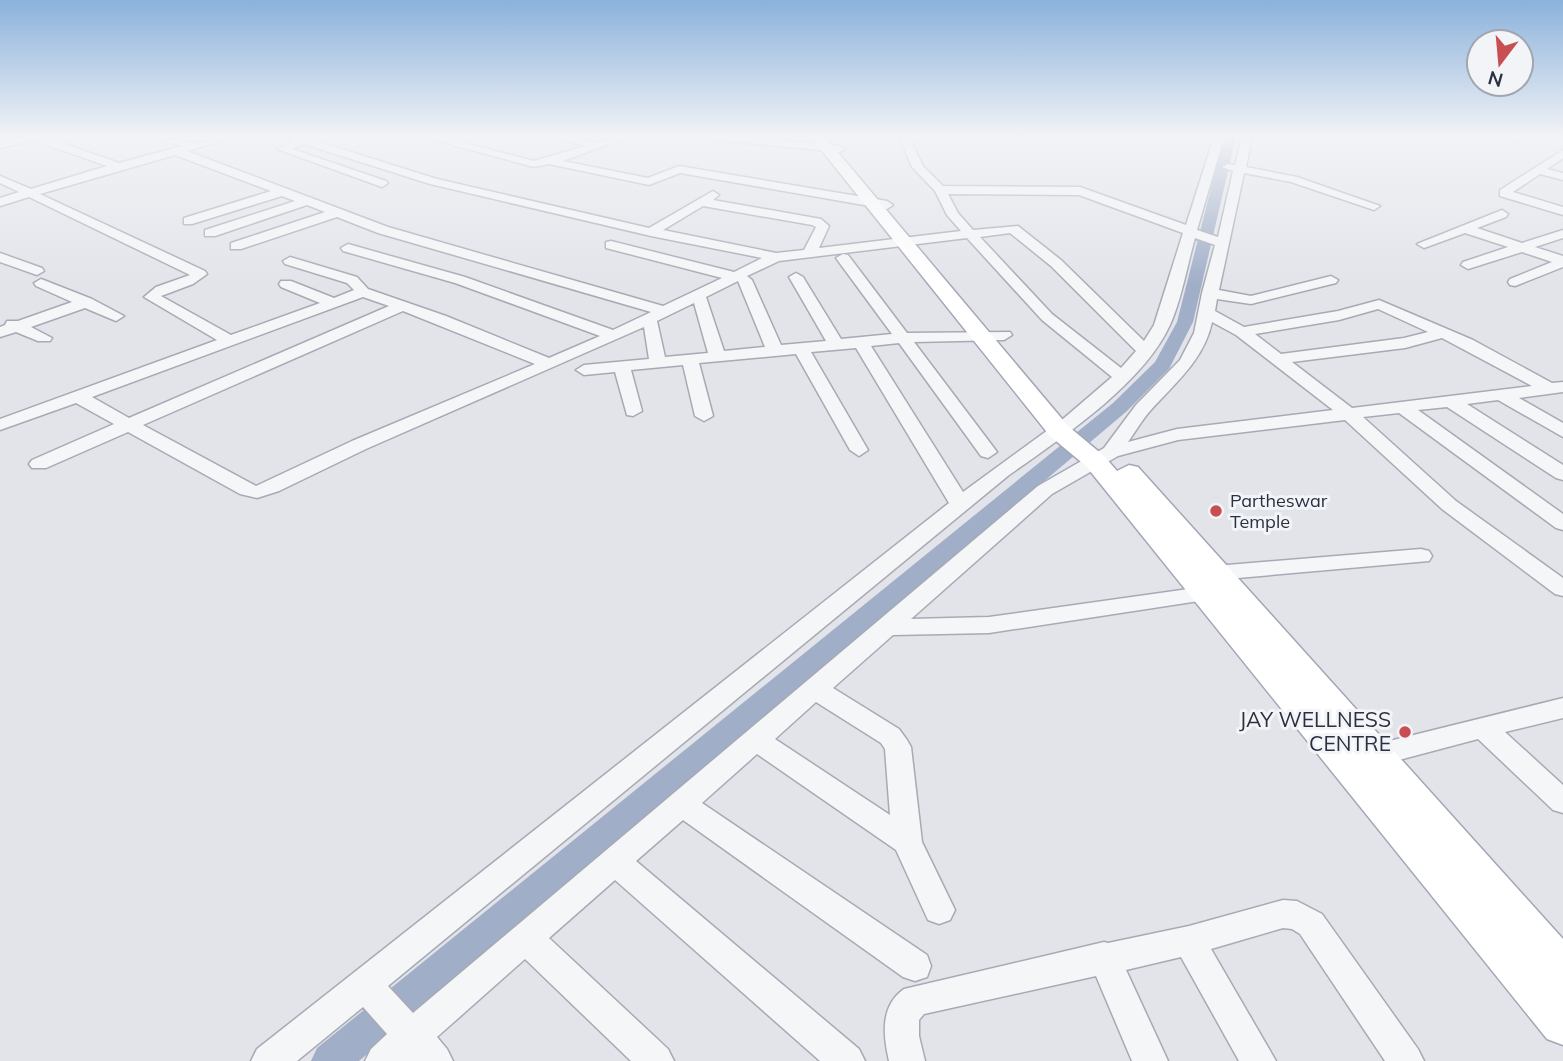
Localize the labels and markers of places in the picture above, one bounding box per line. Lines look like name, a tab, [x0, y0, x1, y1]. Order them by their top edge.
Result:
place label: Partheswar Temple	[1230, 489, 1328, 533]
marker: Partheswar Temple	[1208, 503, 1224, 519]
place label: JAY WELLNESS CENTRE	[1239, 706, 1391, 756]
marker: JAY WELLNESS CENTRE	[1397, 724, 1413, 740]

